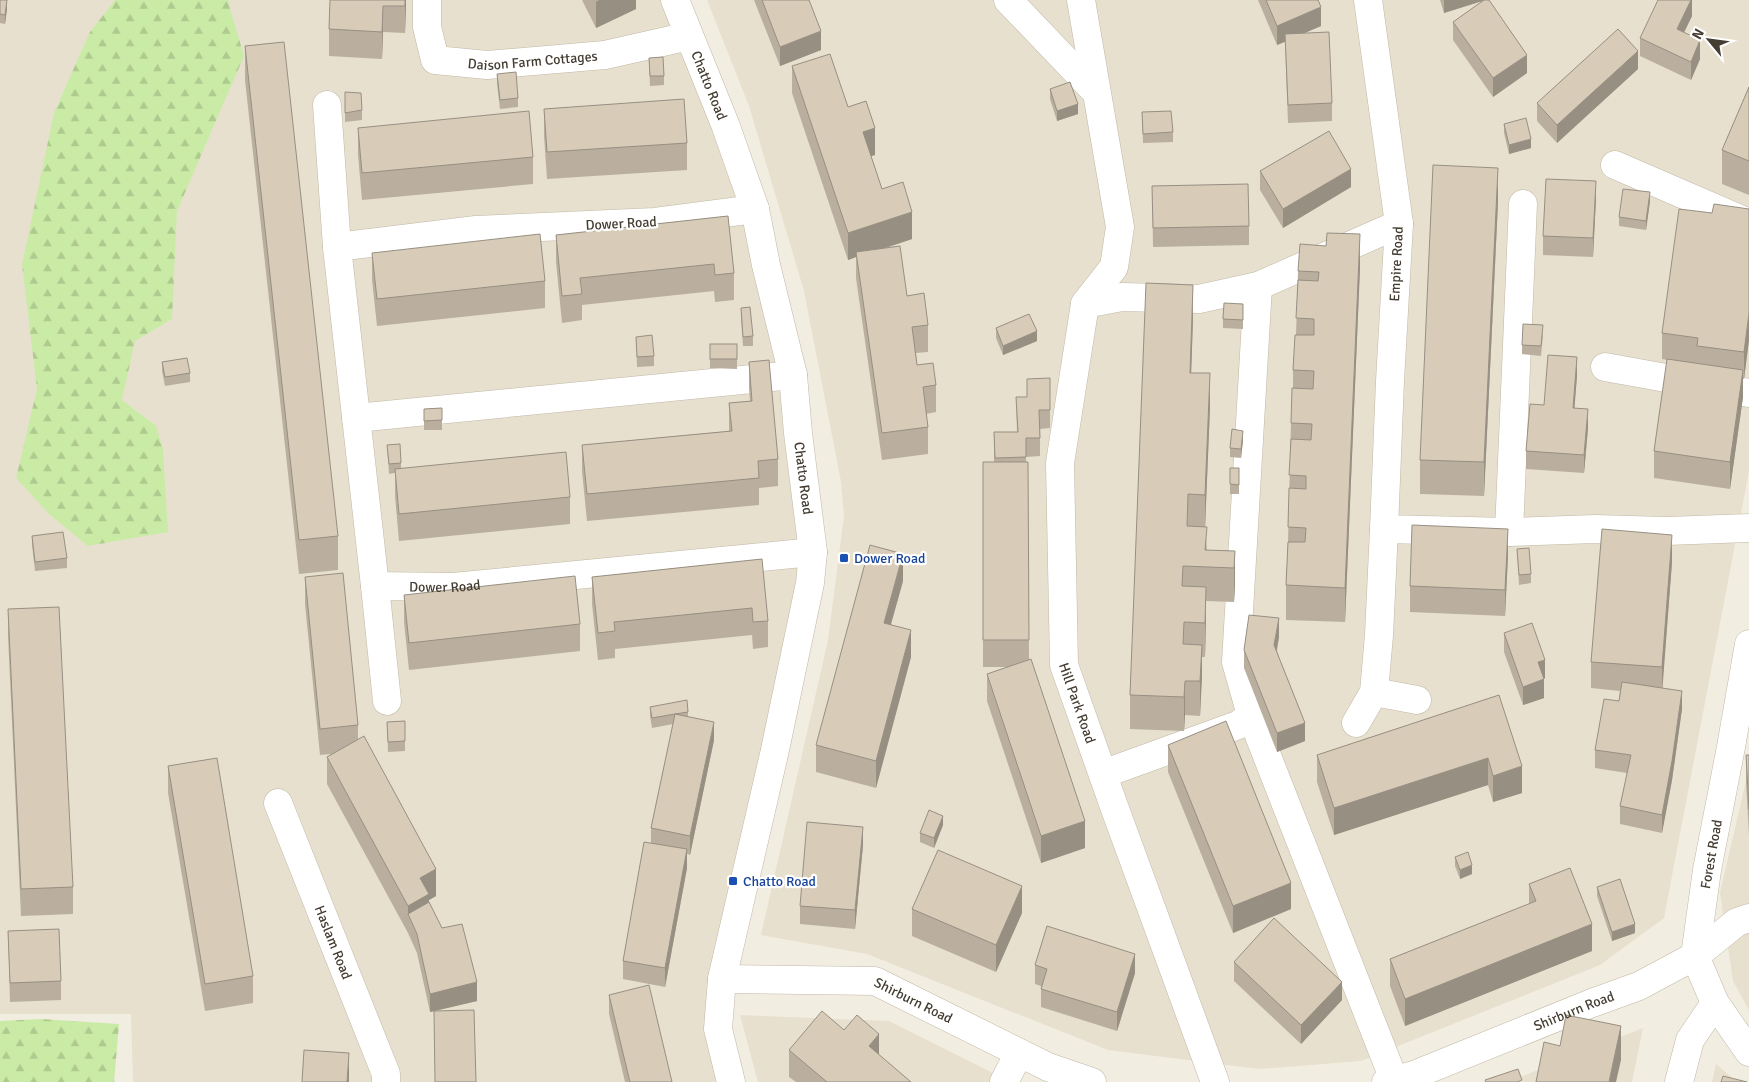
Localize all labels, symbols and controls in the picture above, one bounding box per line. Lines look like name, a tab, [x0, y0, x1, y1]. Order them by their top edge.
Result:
north arrow	[1684, 15, 1734, 65]
text: N	[1688, 26, 1708, 42]
street label: Daison Farm Cottages	[467, 48, 598, 74]
street label: Chatto Road	[687, 48, 730, 123]
street label: Dower Road	[585, 213, 657, 234]
street label: Empire Road	[1386, 226, 1407, 302]
street label: Chatto Road	[790, 441, 816, 516]
place label: Dower Road	[854, 550, 925, 567]
marker: Dower Road	[838, 552, 850, 564]
street label: Dower Road	[409, 576, 481, 596]
street label: Hill Park Road	[1055, 660, 1099, 746]
street label: Forest Road	[1697, 818, 1726, 890]
place label: Chatto Road	[743, 873, 816, 890]
marker: Chatto Road	[727, 875, 739, 887]
street label: Haslam Road	[311, 903, 355, 982]
street label: Shirburn Road	[871, 974, 955, 1027]
street label: Shirburn Road	[1531, 988, 1616, 1035]

